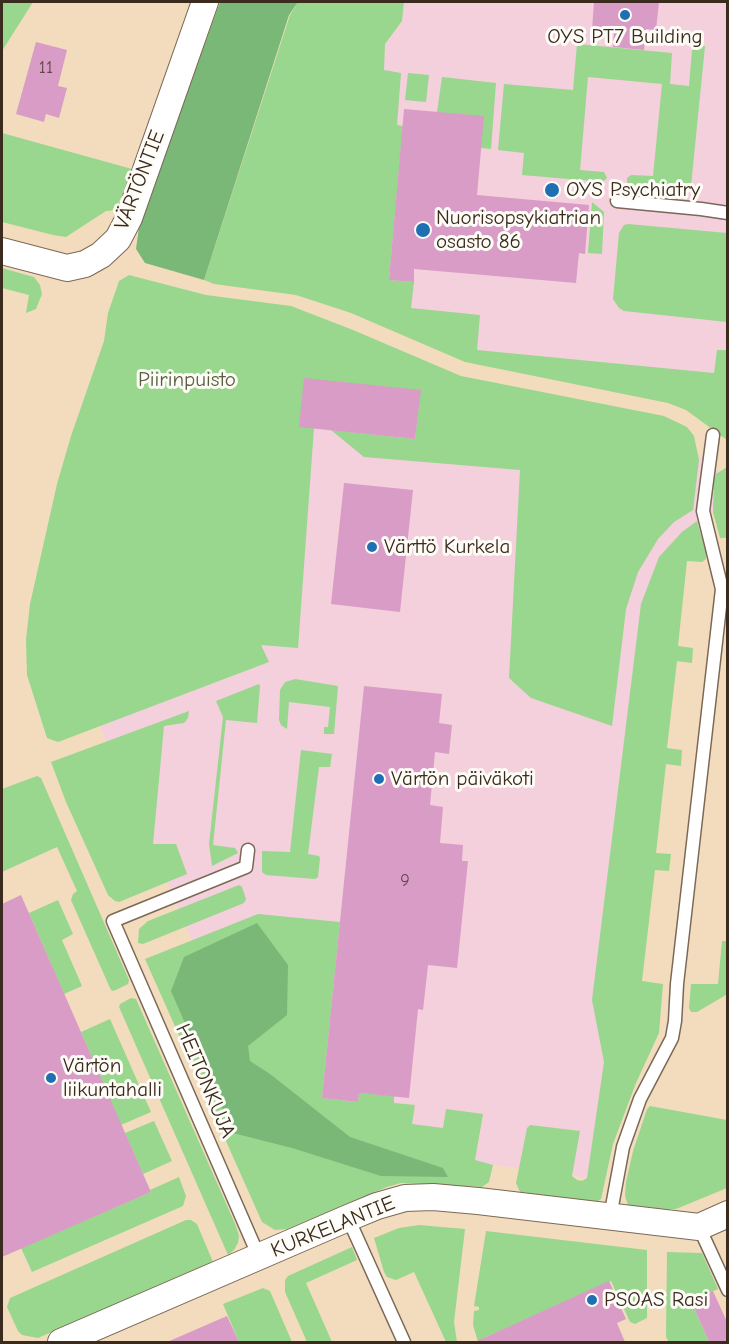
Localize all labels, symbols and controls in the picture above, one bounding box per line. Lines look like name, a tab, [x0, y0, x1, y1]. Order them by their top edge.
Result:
marker: OYS PT7 Building	[618, 8, 632, 22]
place label: OYS PT7 Building	[547, 24, 703, 50]
house number: 11	[39, 57, 53, 79]
street label: VÄRTÖNTIE	[110, 127, 170, 233]
place label: OYS Psychiatry	[566, 177, 700, 203]
marker: OYS Psychiatry	[543, 181, 561, 199]
place label: Nuorisopsykiatrian osasto 86	[436, 205, 601, 255]
marker: Nuorisopsykiatrian osasto 86	[414, 221, 432, 239]
park label: Piirinpuisto	[138, 367, 236, 393]
place label: Värttö Kurkela	[384, 534, 510, 560]
marker: Värttö Kurkela	[365, 540, 379, 554]
place label: Värtön päiväkoti	[391, 766, 534, 792]
marker: Värtön päiväkoti	[372, 772, 386, 786]
house number: 9	[400, 870, 410, 892]
street label: HEITONKUJA	[170, 1020, 240, 1142]
place label: Värtön liikuntahalli	[63, 1053, 162, 1103]
marker: Värtön liikuntahalli	[44, 1071, 58, 1085]
street label: KURKELANTIE	[267, 1191, 399, 1263]
place label: PSOAS Rasi	[604, 1287, 708, 1313]
marker: PSOAS Rasi	[585, 1293, 599, 1307]

